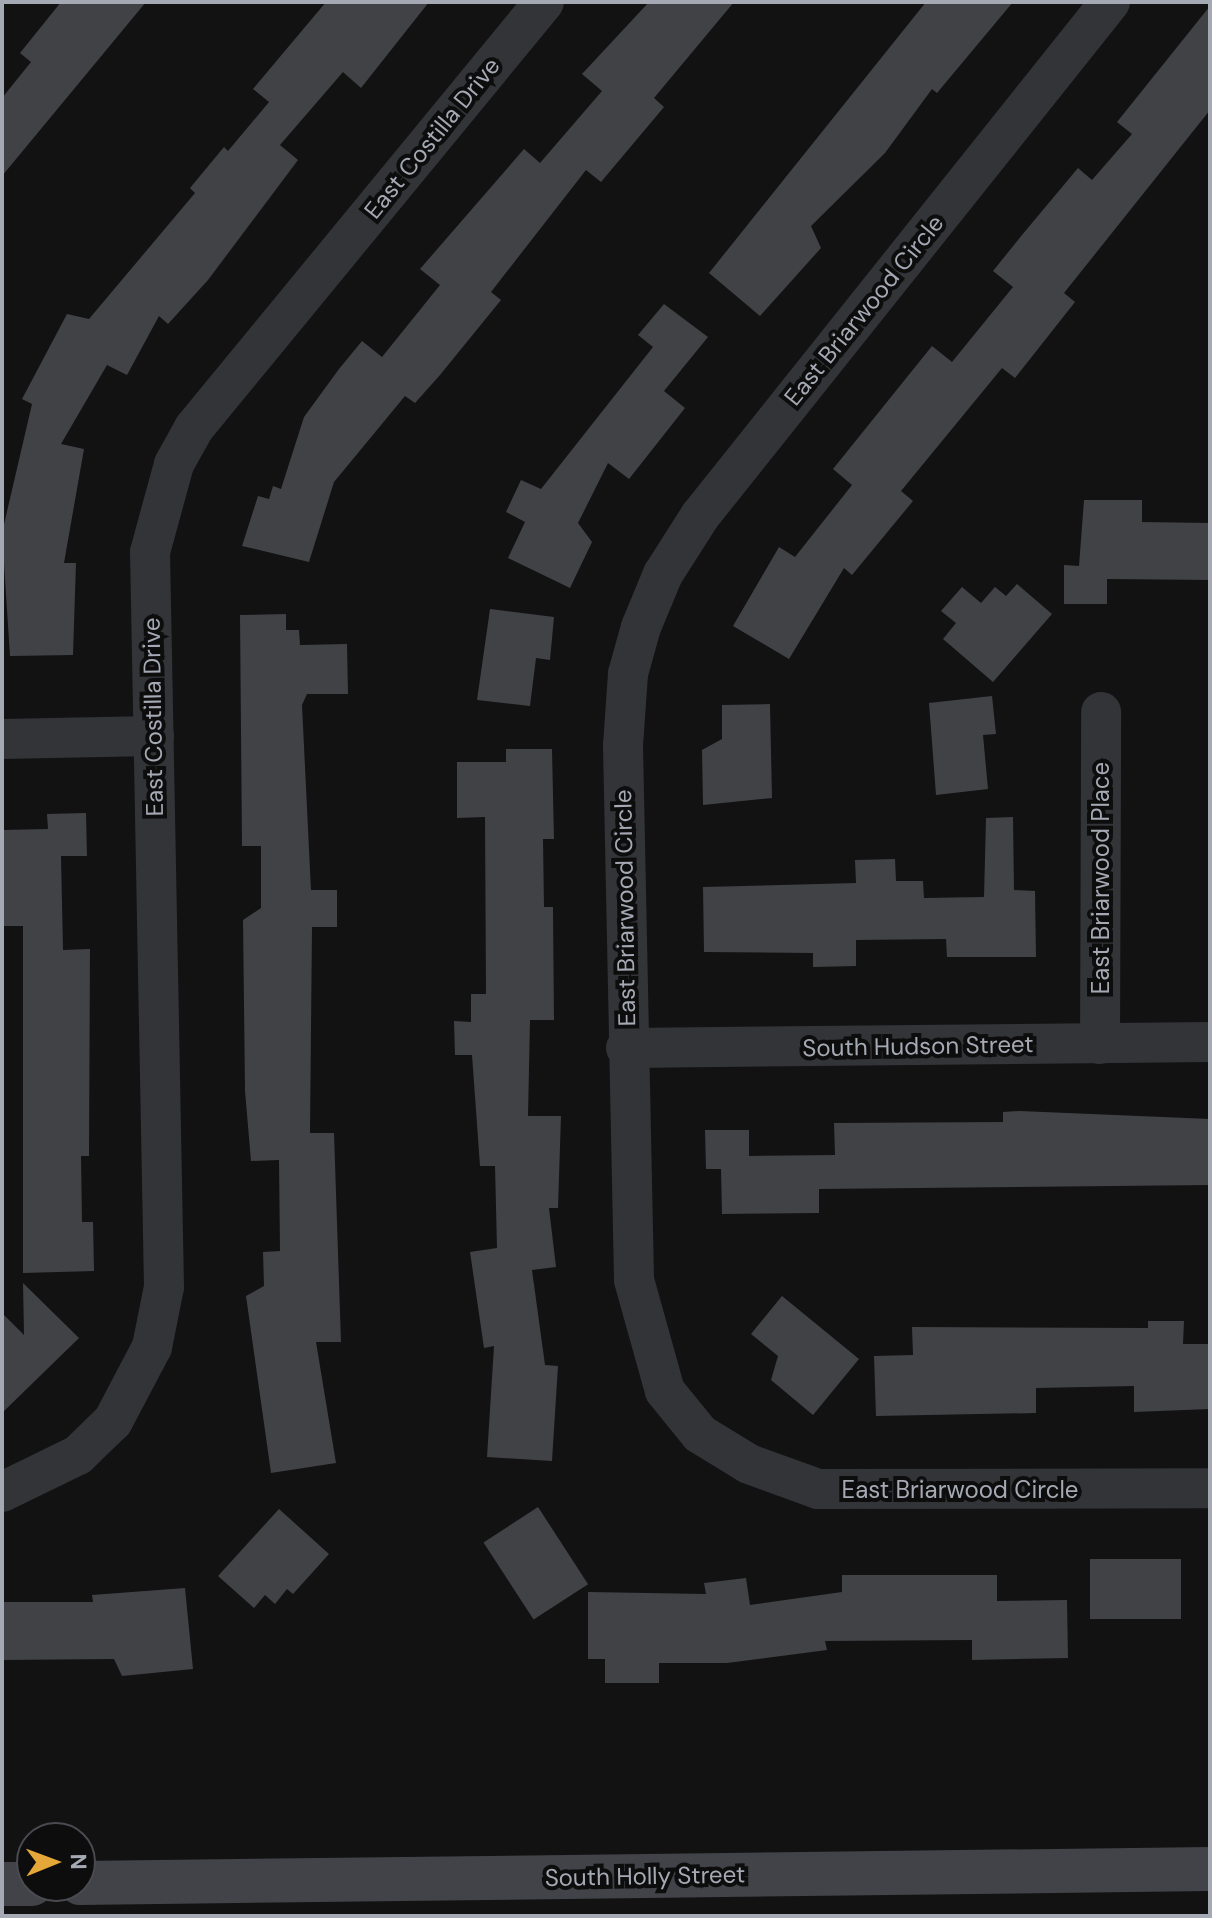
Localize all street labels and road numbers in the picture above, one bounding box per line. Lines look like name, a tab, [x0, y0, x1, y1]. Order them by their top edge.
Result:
street label: East Costilla Drive	[358, 52, 506, 224]
street label: East Briarwood Circle	[778, 209, 950, 411]
street label: East Costilla Drive	[137, 617, 169, 817]
street label: East Briarwood Place	[1087, 762, 1115, 994]
street label: East Briarwood Circle	[609, 789, 641, 1027]
street label: South Hudson Street	[802, 1030, 1034, 1062]
street label: East Briarwood Circle	[842, 1476, 1078, 1504]
street label: South Holly Street	[545, 1860, 745, 1892]

